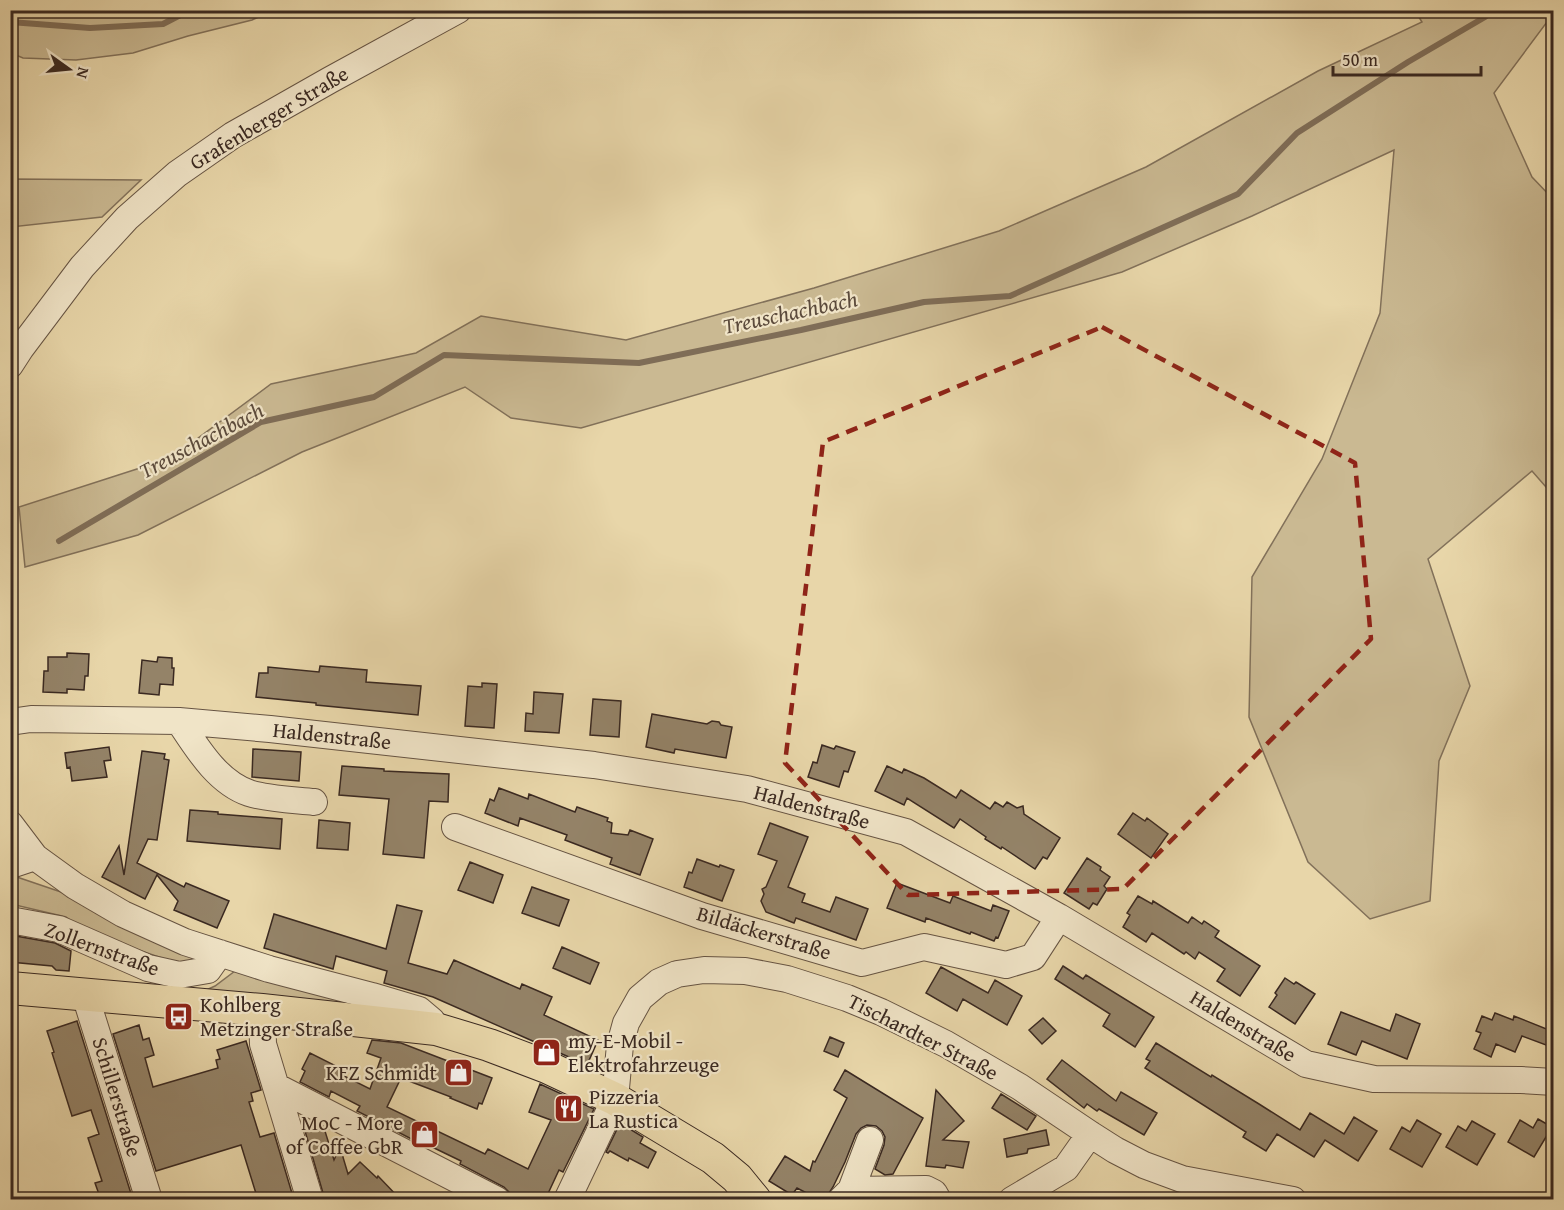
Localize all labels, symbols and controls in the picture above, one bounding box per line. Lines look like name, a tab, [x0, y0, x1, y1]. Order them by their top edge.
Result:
north arrow	[39, 39, 99, 99]
scale bar	[1333, 39, 1482, 77]
text: 50 m	[1342, 46, 1378, 73]
street label: Grafenberger Straße	[183, 58, 354, 177]
text: N	[70, 65, 96, 81]
water label: Treuschachbach	[720, 282, 860, 342]
water label: Treuschachbach	[133, 394, 269, 486]
street label: Haldenstraße	[271, 714, 393, 757]
street label: Haldenstraße	[751, 776, 874, 837]
street label: Bildäckerstraße	[693, 897, 835, 968]
street label: Zollernstraße	[40, 913, 164, 984]
street label: Haldenstraße	[1184, 982, 1302, 1070]
street label: Tischardter Straße	[843, 985, 1004, 1088]
place label: Kohlberg Metzinger Straße	[200, 989, 353, 1044]
bus stop icon: Kohlberg Metzinger Straße	[163, 1001, 195, 1033]
place label: my-E-Mobil - Elektrofahrzeuge	[568, 1025, 719, 1080]
street label: Schillerstraße	[85, 1033, 150, 1161]
shop icon: my-E-Mobil - Elektrofahrzeuge	[531, 1037, 563, 1069]
place label: KFZ Schmidt	[326, 1057, 438, 1088]
shop icon: KFZ Schmidt	[442, 1057, 474, 1089]
place label: Pizzeria La Rustica	[589, 1081, 678, 1136]
restaurant icon: Pizzeria La Rustica	[552, 1093, 584, 1125]
place label: MoC - More of Coffee GbR	[286, 1107, 404, 1162]
shop icon: MoC - More of Coffee GbR	[408, 1119, 440, 1151]

